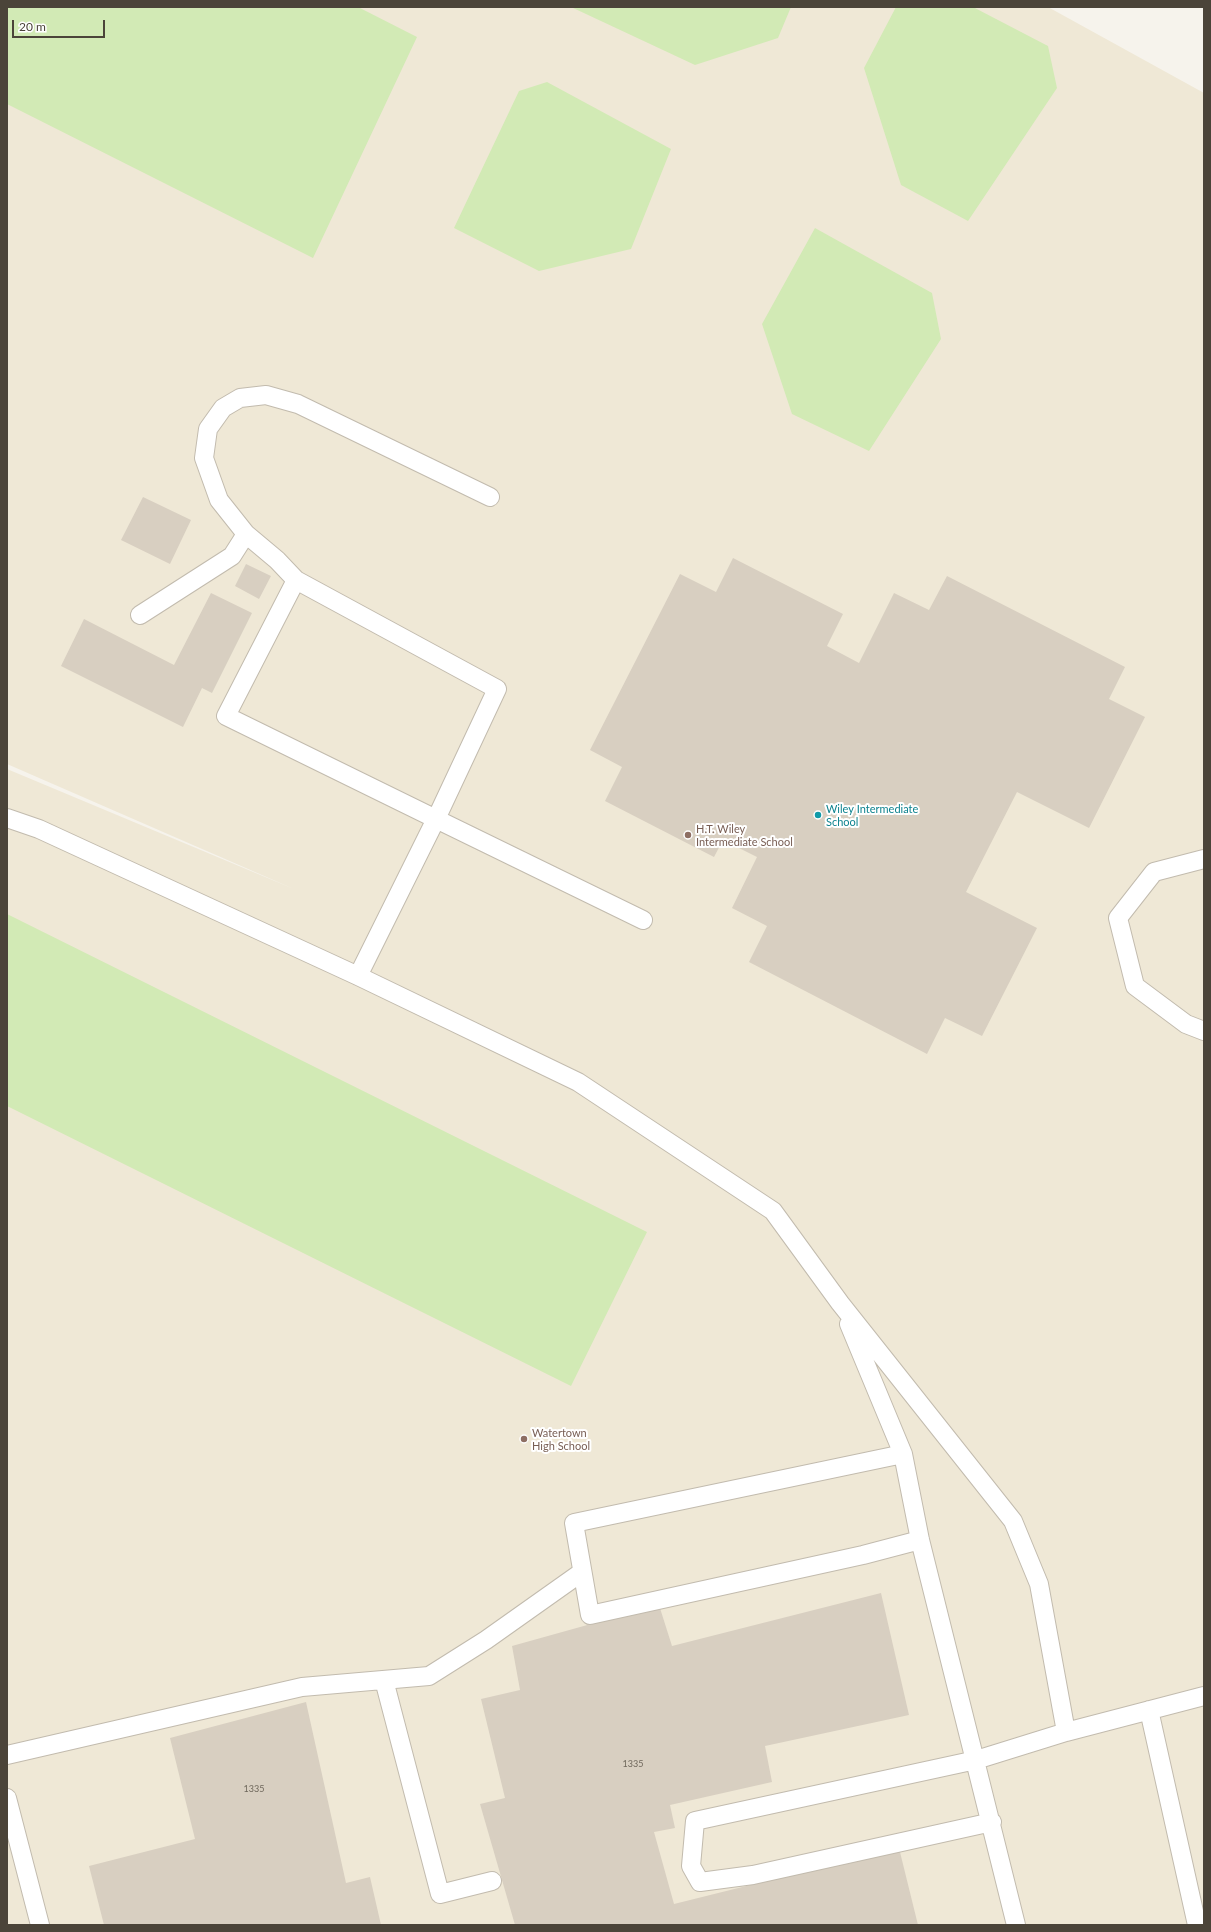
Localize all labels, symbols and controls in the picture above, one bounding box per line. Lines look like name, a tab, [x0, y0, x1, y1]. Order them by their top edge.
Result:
scale bar	[14, 12, 107, 38]
text: 20 m	[19, 19, 46, 34]
place label: Wiley Intermediate School	[826, 802, 918, 828]
marker: Wiley Intermediate School	[813, 810, 823, 820]
place label: H.T. Wiley Intermediate School	[696, 822, 793, 848]
marker: H.T. Wiley Intermediate School	[683, 830, 693, 840]
place label: Watertown High School	[532, 1426, 590, 1452]
marker: Watertown High School	[519, 1434, 529, 1444]
house number: 1335	[623, 1759, 643, 1769]
house number: 1335	[244, 1784, 264, 1794]

